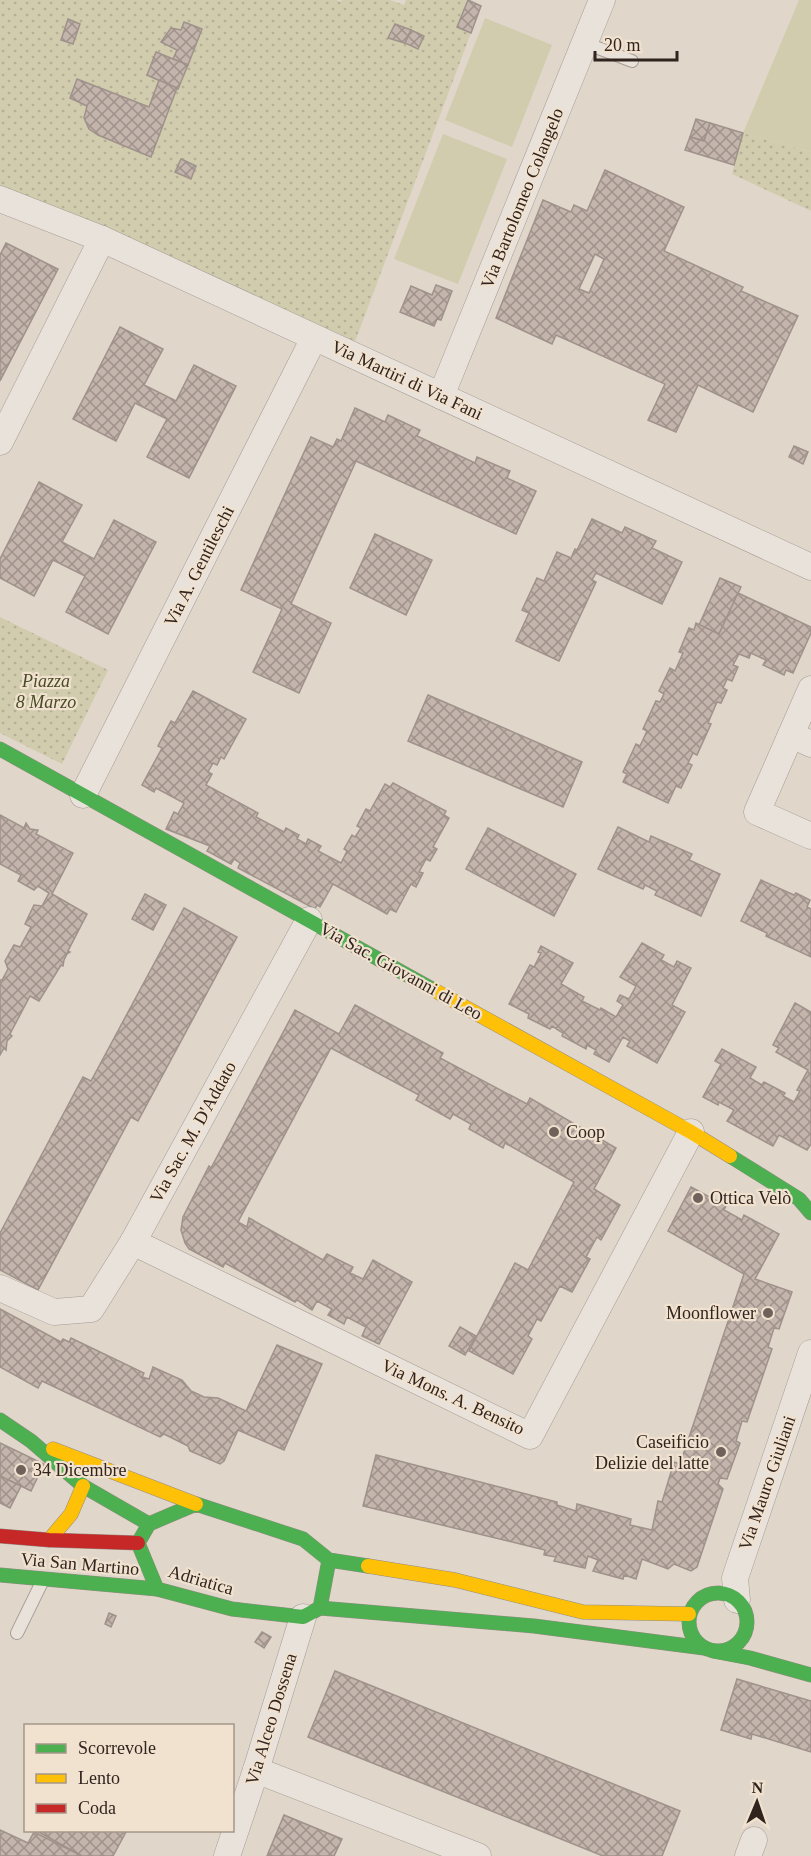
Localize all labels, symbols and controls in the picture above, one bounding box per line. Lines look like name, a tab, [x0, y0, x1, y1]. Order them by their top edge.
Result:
scale bar	[595, 24, 678, 62]
text: 20 m	[604, 35, 641, 55]
street label: Via Bartolomeo Colangelo	[477, 105, 567, 291]
street label: Via Martiri di Via Fani	[328, 336, 486, 424]
street label: Via A. Gentileschi	[160, 502, 238, 630]
park label: Piazza 8 Marzo	[16, 671, 76, 712]
street label: Via Sac. Giovanni di Leo	[316, 918, 486, 1024]
street label: Via Sac. M. D'Addato	[146, 1058, 240, 1206]
place label: Coop	[566, 1122, 605, 1142]
marker: Coop	[547, 1125, 561, 1139]
place label: Ottica Velò	[710, 1188, 791, 1208]
marker: Ottica Velò	[691, 1191, 705, 1205]
place label: Moonflower	[666, 1303, 756, 1323]
marker: Moonflower	[761, 1306, 775, 1320]
street label: Via Mons. A. Bensito	[378, 1355, 528, 1439]
street label: Via Mauro Giuliani	[735, 1413, 799, 1553]
place label: Caseificio Delizie del latte	[595, 1432, 709, 1473]
marker: Caseificio Delizie del latte	[714, 1445, 728, 1459]
place label: 34 Dicembre	[33, 1460, 126, 1480]
marker: 34 Dicembre	[14, 1463, 28, 1477]
street label: Via San Martino	[20, 1549, 140, 1579]
street label: Adriatica	[166, 1561, 236, 1599]
street label: Via Alceo Dossena	[241, 1651, 301, 1787]
legend	[24, 1724, 234, 1832]
text: Scorrevole	[78, 1738, 156, 1758]
text: Lento	[78, 1768, 120, 1788]
north arrow	[727, 1772, 787, 1832]
text: N	[751, 1779, 764, 1796]
text: Coda	[78, 1798, 116, 1818]

